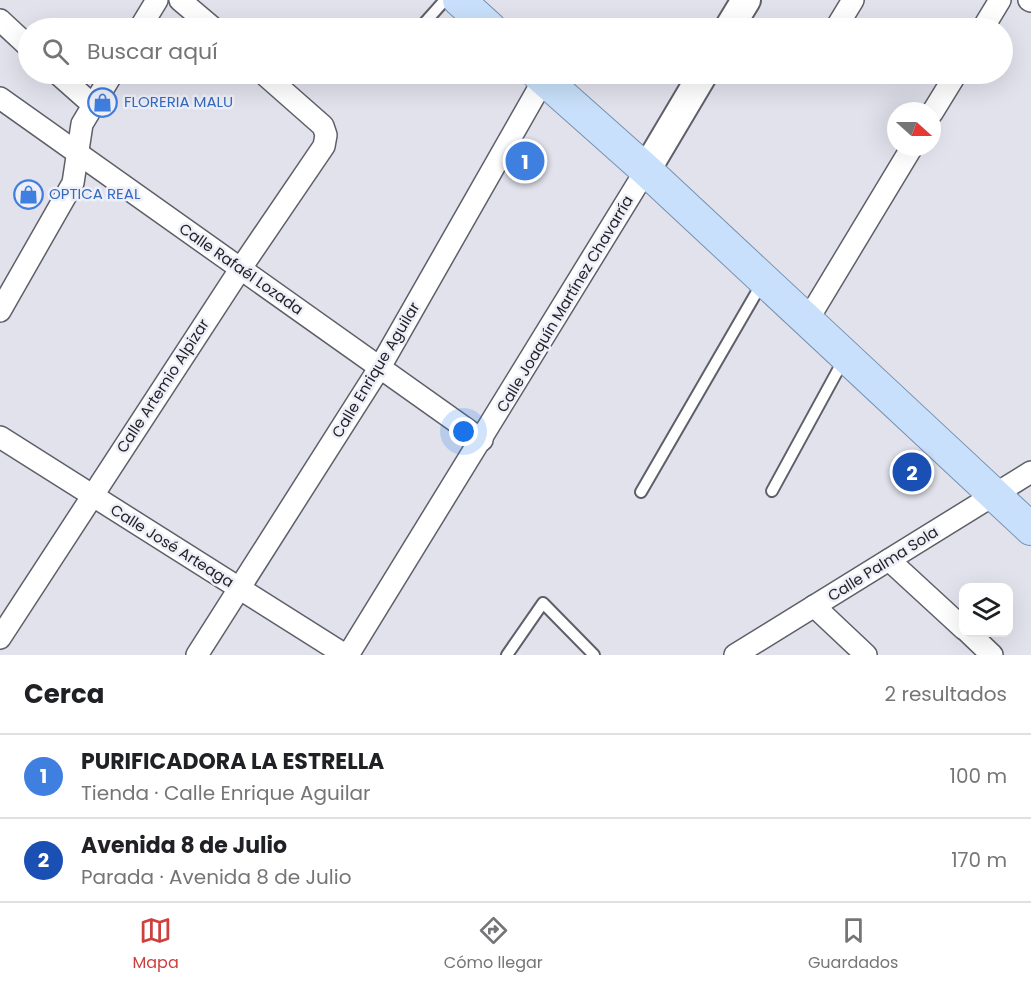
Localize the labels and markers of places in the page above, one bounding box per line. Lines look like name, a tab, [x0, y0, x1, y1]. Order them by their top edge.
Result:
shop icon: FLORERIA MALU	[87, 86, 119, 118]
place label: FLORERIA MALU	[124, 91, 233, 112]
pin: 1	[506, 138, 544, 184]
shop icon: OPTICA REAL	[12, 178, 44, 210]
place label: OPTICA REAL	[49, 183, 141, 204]
pin: 2	[892, 450, 932, 494]

